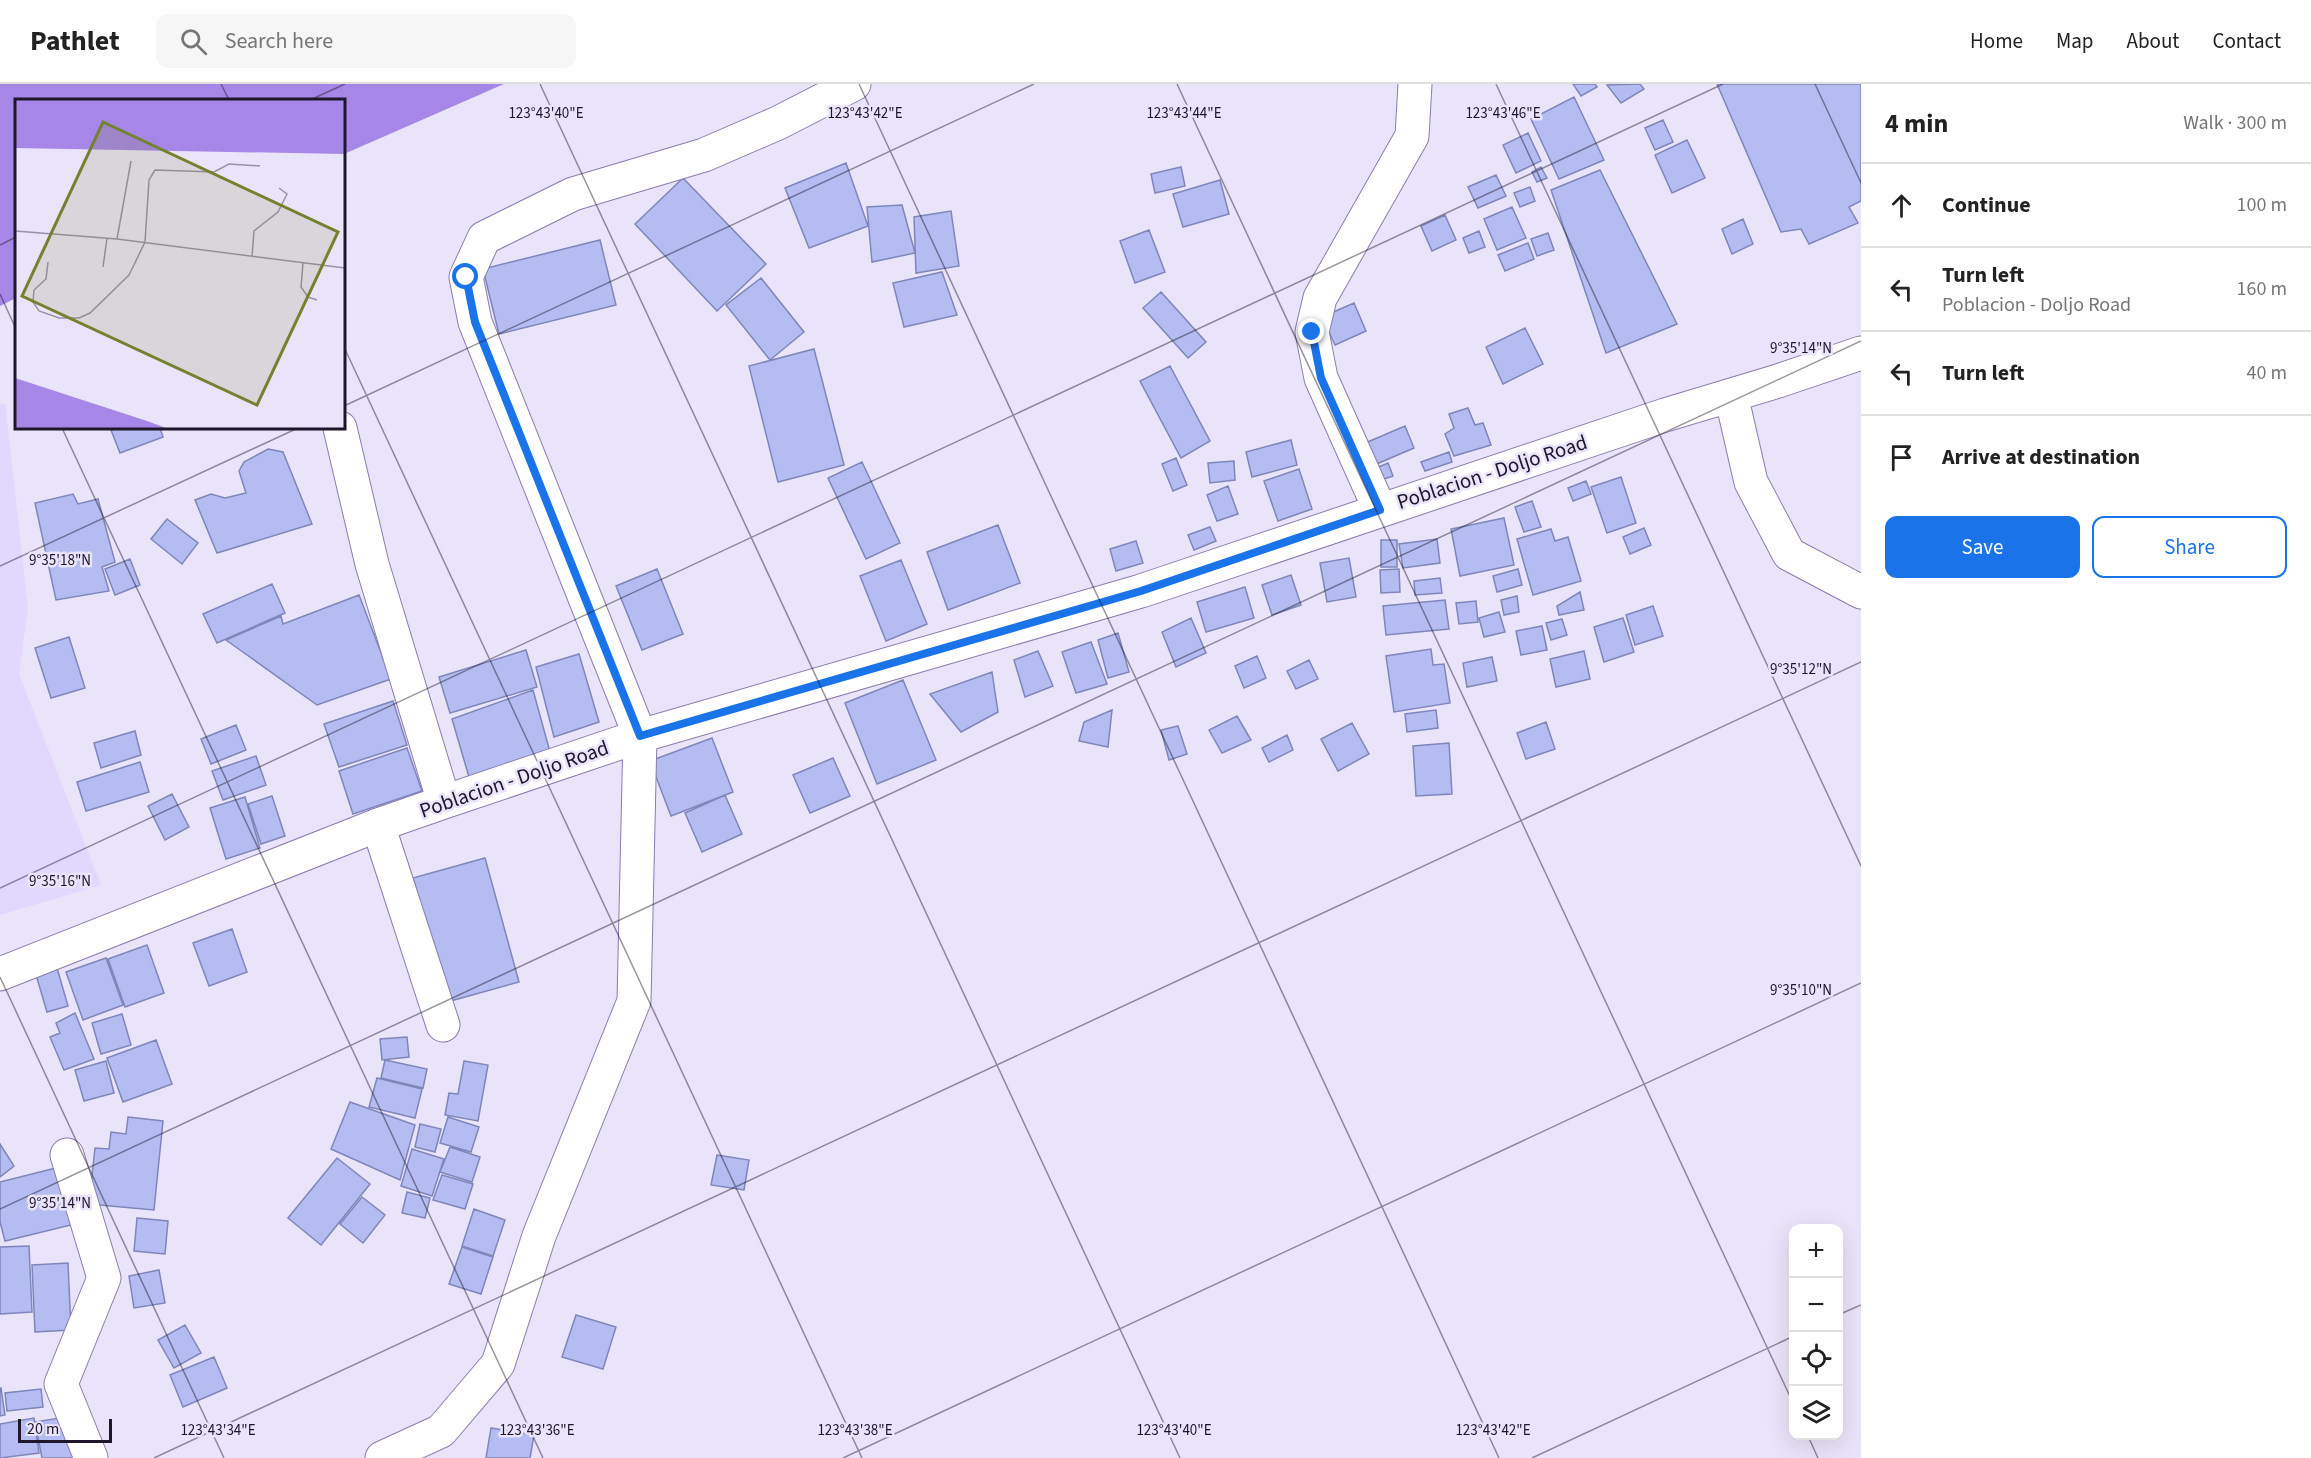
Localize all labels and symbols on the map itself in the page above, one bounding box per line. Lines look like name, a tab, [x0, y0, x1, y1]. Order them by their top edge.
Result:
inset map	[15, 99, 345, 429]
text: 123°43'40"E	[508, 103, 584, 124]
text: 123°43'42"E	[827, 103, 903, 124]
text: 123°43'44"E	[1146, 103, 1222, 124]
text: 123°43'46"E	[1465, 103, 1541, 124]
route start	[452, 263, 478, 289]
route end	[1298, 318, 1324, 344]
text: 9°35'14"N	[1770, 338, 1832, 359]
street label: Poblacion - Doljo Road	[1393, 427, 1591, 517]
text: 9°35'18"N	[29, 550, 91, 571]
text: 9°35'12"N	[1770, 659, 1832, 680]
street label: Poblacion - Doljo Road	[415, 732, 613, 826]
text: 9°35'16"N	[29, 871, 91, 892]
text: 9°35'10"N	[1770, 980, 1832, 1001]
text: 9°35'14"N	[29, 1193, 91, 1214]
scale bar	[18, 1416, 112, 1444]
text: 123°43'34"E	[180, 1420, 256, 1441]
text: 123°43'36"E	[499, 1420, 575, 1441]
text: 123°43'38"E	[817, 1420, 893, 1441]
text: 123°43'40"E	[1136, 1420, 1212, 1441]
text: 123°43'42"E	[1455, 1420, 1531, 1441]

